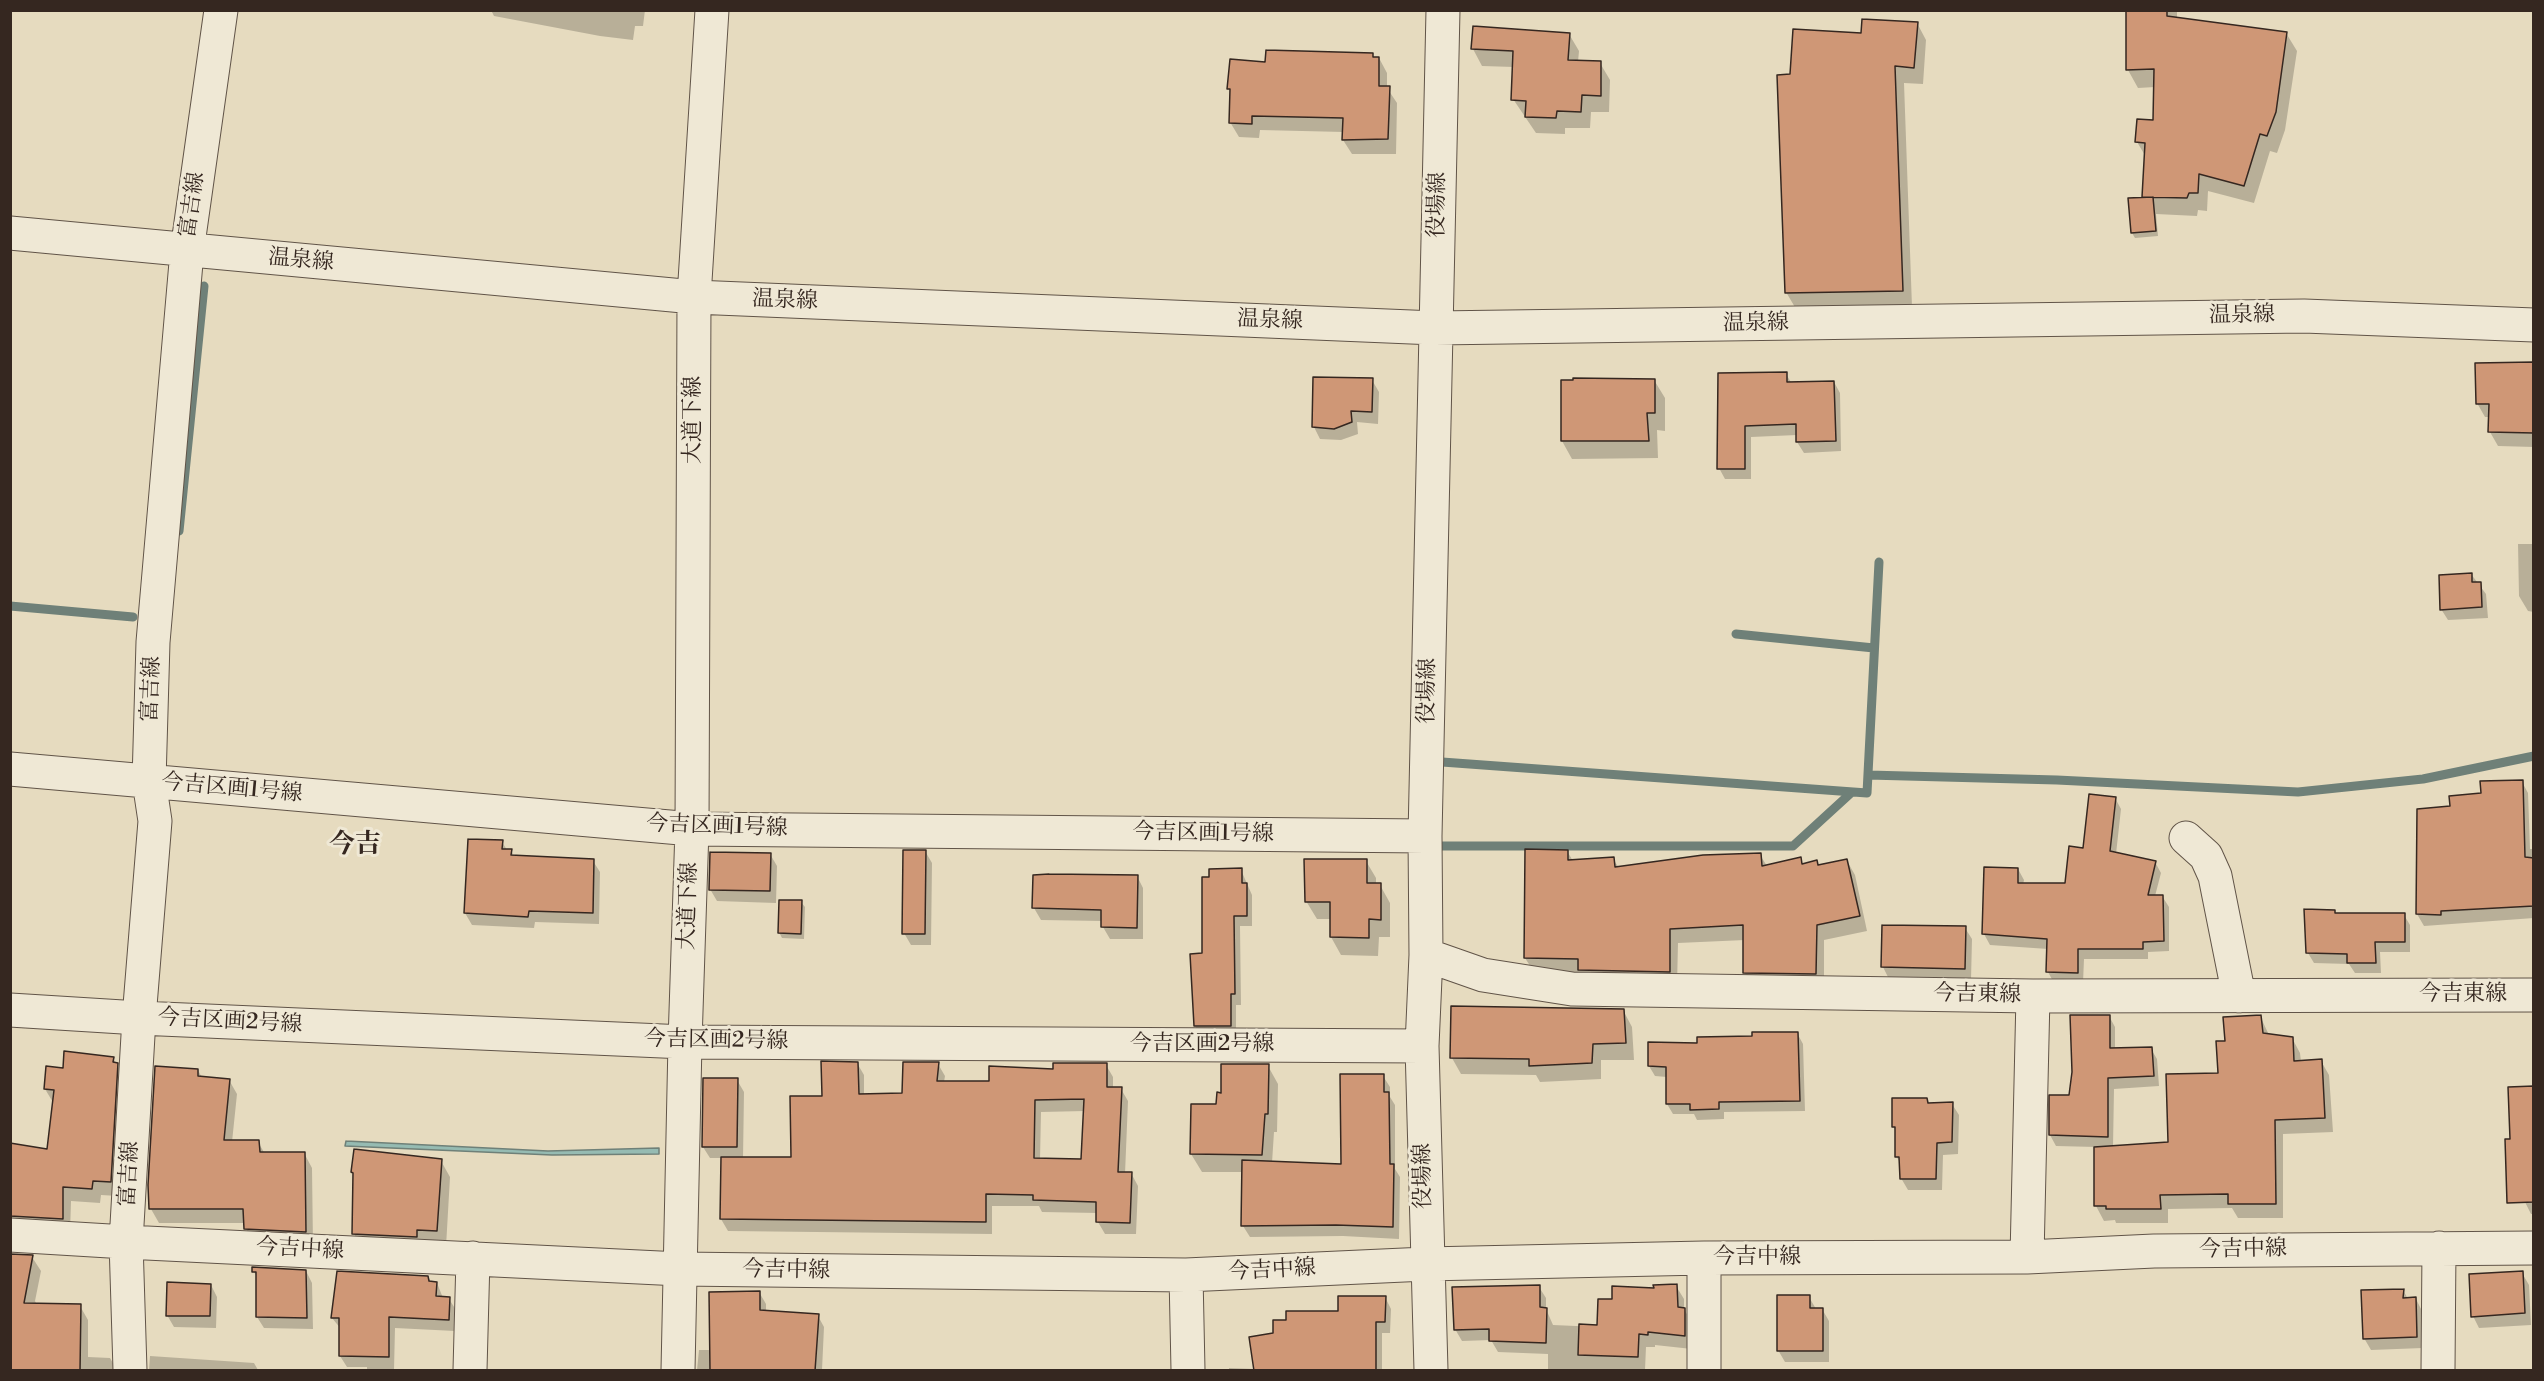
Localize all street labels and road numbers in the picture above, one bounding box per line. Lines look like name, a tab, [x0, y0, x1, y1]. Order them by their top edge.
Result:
street label: 富吉線	[175, 170, 211, 240]
street label: 役場線	[1424, 172, 1452, 238]
street label: 温泉線	[267, 245, 335, 277]
street label: 温泉線	[752, 287, 818, 315]
street label: 温泉線	[2209, 302, 2275, 330]
street label: 温泉線	[1237, 307, 1303, 335]
street label: 温泉線	[1723, 310, 1789, 338]
street label: 大道下線	[681, 376, 707, 464]
street label: 富吉線	[138, 656, 166, 722]
street label: 役場線	[1414, 658, 1442, 724]
street label: 今吉区画1号線	[160, 770, 304, 808]
street label: 今吉区画1号線	[646, 811, 788, 843]
street label: 今吉区画1号線	[1132, 820, 1274, 848]
street label: 大道下線	[674, 862, 704, 950]
street label: 今吉東線	[1933, 981, 2021, 1009]
street label: 今吉東線	[2419, 982, 2507, 1008]
street label: 今吉区画2号線	[157, 1005, 303, 1039]
street label: 今吉区画2号線	[644, 1027, 788, 1055]
street label: 今吉区画2号線	[1130, 1032, 1274, 1058]
street label: 富吉線	[115, 1140, 145, 1208]
street label: 役場線	[1410, 1143, 1438, 1209]
street label: 今吉中線	[255, 1235, 345, 1265]
street label: 今吉中線	[2199, 1236, 2287, 1264]
street label: 今吉中線	[1713, 1245, 1801, 1271]
street label: 今吉中線	[1227, 1256, 1317, 1286]
street label: 今吉中線	[742, 1257, 830, 1285]

